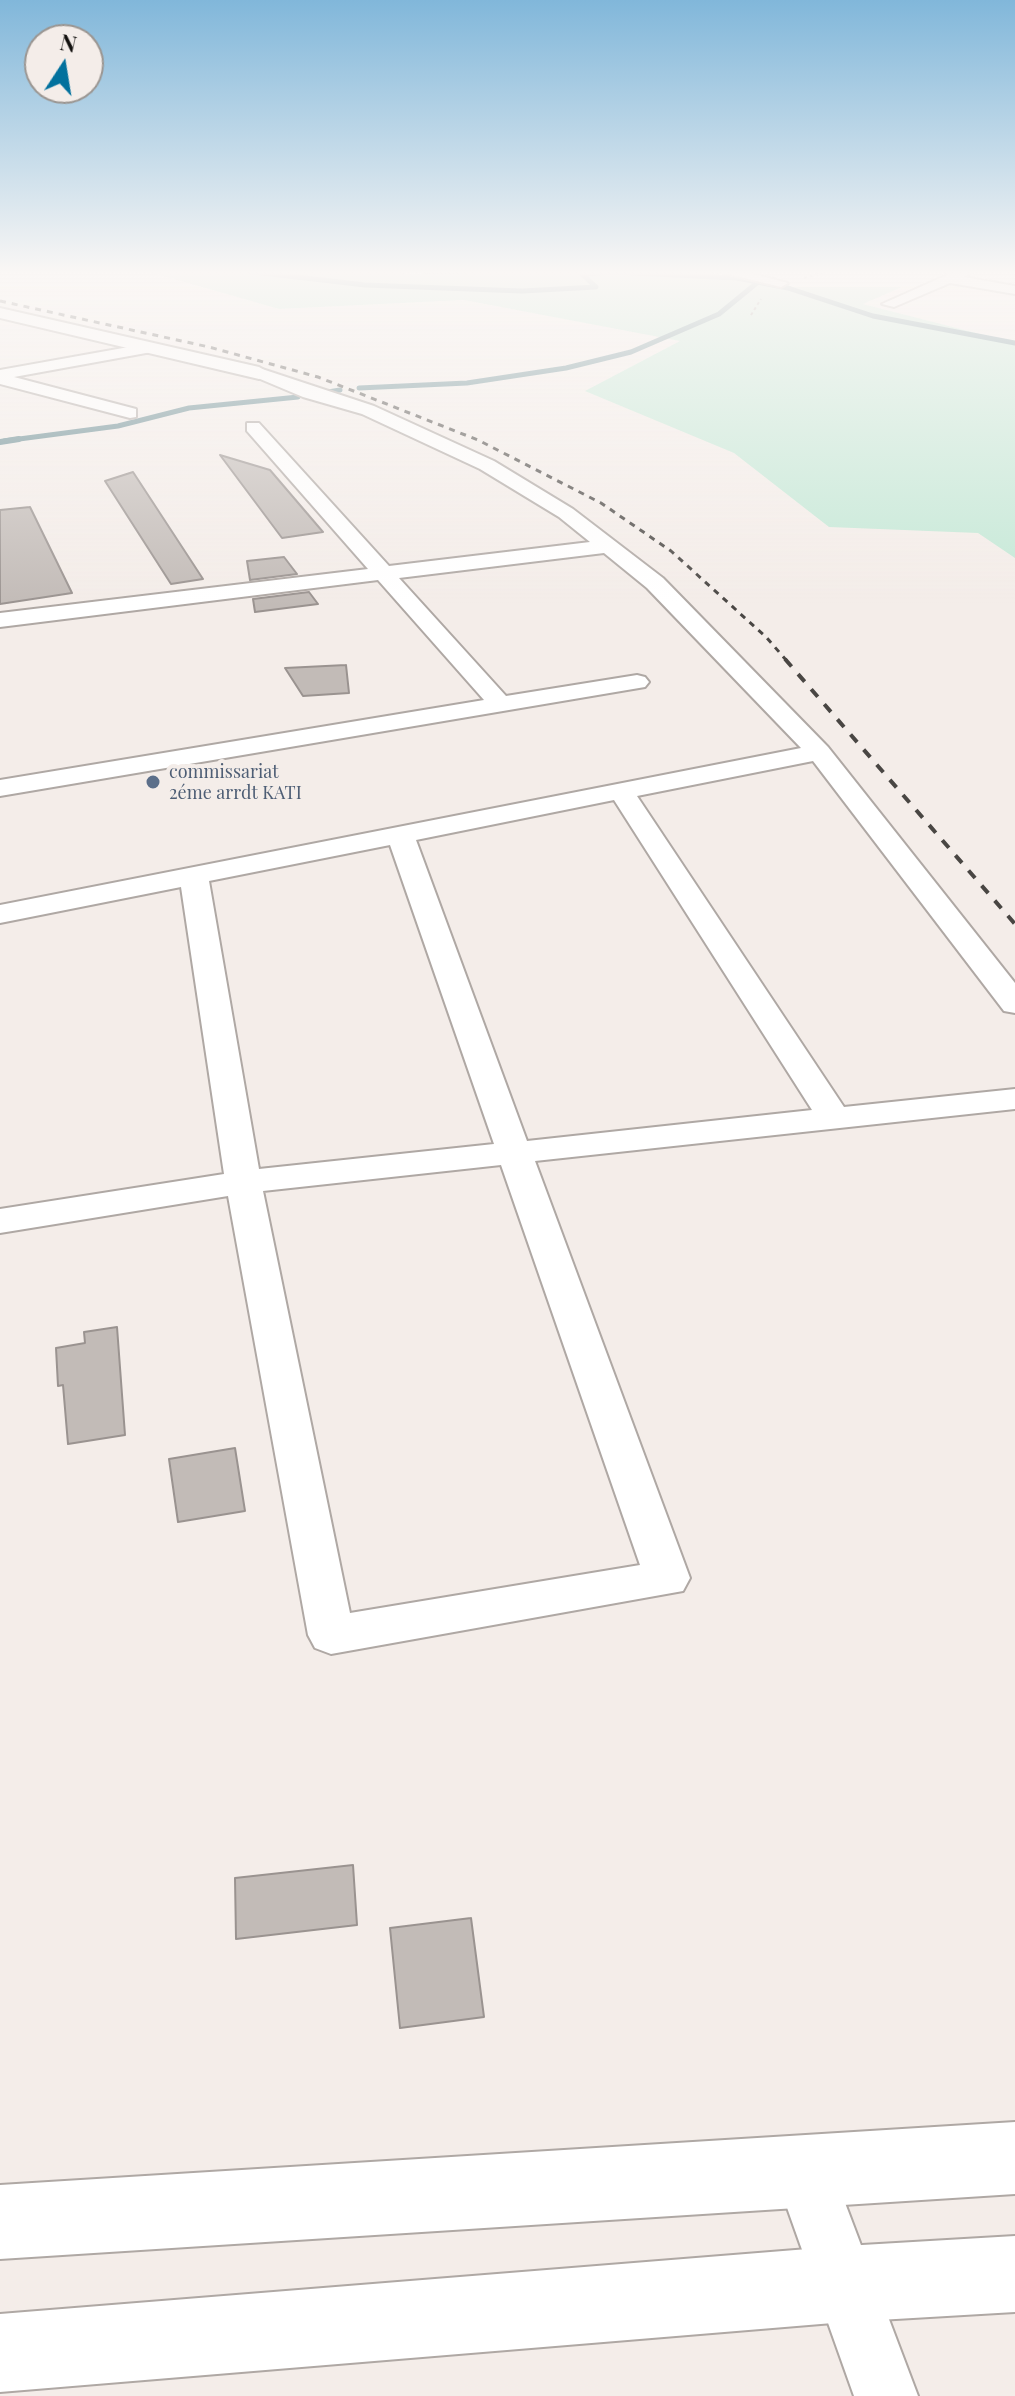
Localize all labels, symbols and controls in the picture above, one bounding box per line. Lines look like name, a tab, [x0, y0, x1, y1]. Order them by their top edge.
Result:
north arrow	[24, 24, 104, 104]
text: N	[58, 26, 79, 59]
place label: commissariat 2éme arrdt KATI	[169, 761, 302, 804]
marker: commissariat 2éme arrdt KATI	[144, 773, 162, 791]

